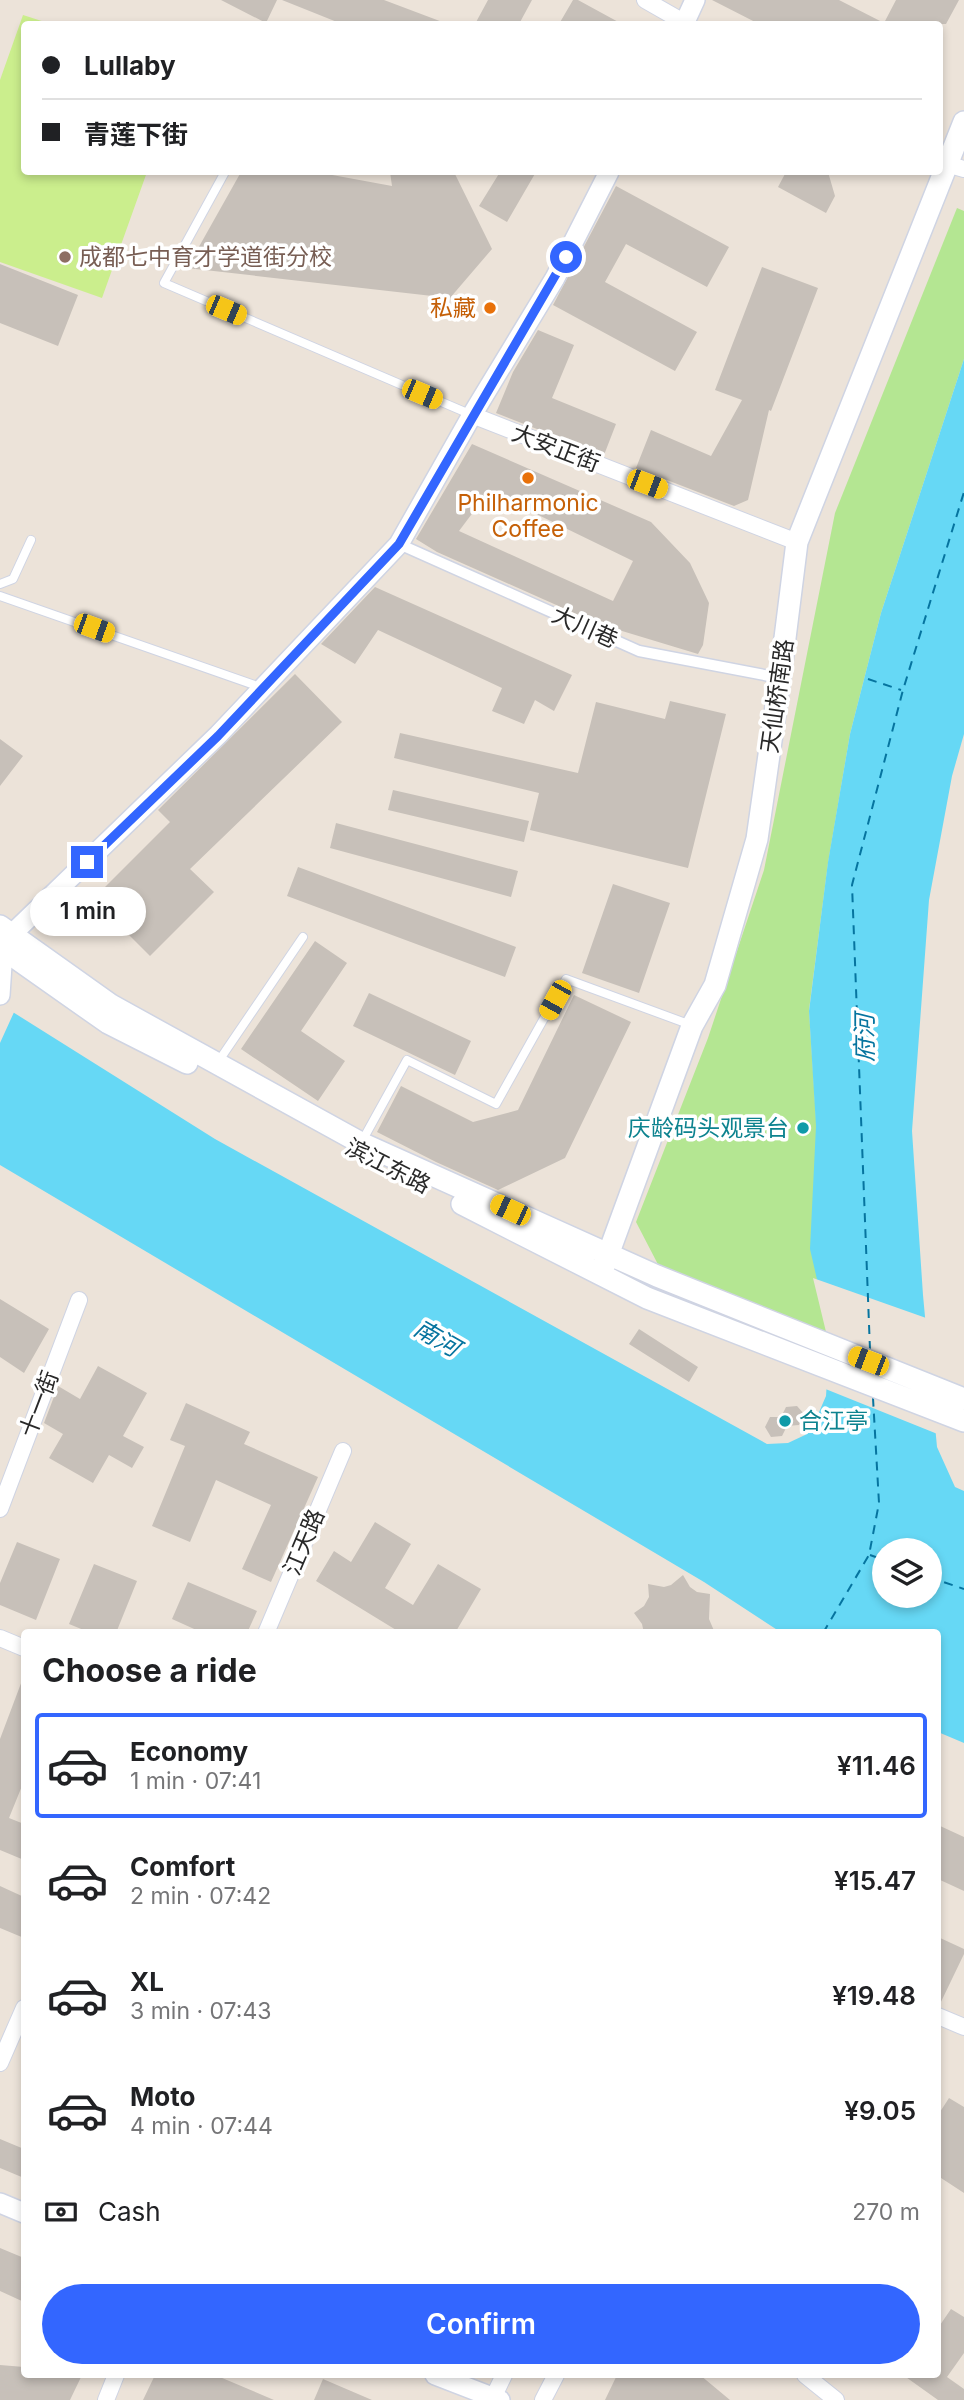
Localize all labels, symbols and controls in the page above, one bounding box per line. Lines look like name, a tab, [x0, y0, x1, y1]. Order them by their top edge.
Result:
text: Lullaby	[84, 50, 176, 81]
text: 青莲下街	[84, 119, 188, 150]
route start	[550, 241, 582, 273]
place label: 成都七中育才学道街分校	[79, 243, 332, 271]
marker: 成都七中育才学道街分校	[57, 249, 73, 265]
car	[203, 292, 250, 328]
place label: 私藏	[430, 294, 476, 322]
marker: 私藏	[482, 300, 498, 316]
car	[399, 376, 446, 412]
street label: 大安正街	[508, 418, 604, 478]
car	[624, 467, 671, 501]
marker: Philharmonic Coffee	[520, 470, 536, 486]
place label: Philharmonic Coffee	[457, 489, 599, 543]
street label: 大川巷	[548, 600, 622, 654]
car	[71, 611, 118, 645]
street label: 天仙桥南路	[755, 637, 799, 755]
route end	[71, 846, 103, 878]
callout: 1 min	[29, 886, 145, 936]
text: 1 min	[60, 897, 116, 925]
car	[536, 977, 575, 1023]
water label: 府河	[850, 1010, 879, 1062]
place label: 庆龄码头观景台	[628, 1114, 789, 1142]
marker: 庆龄码头观景台	[795, 1120, 811, 1136]
street label: 滨江东路	[341, 1133, 435, 1199]
car	[487, 1192, 534, 1228]
water label: 南河	[409, 1313, 468, 1365]
car	[845, 1344, 892, 1378]
street label: 十一街	[14, 1367, 64, 1441]
place label: 合江亭	[799, 1407, 868, 1435]
marker: 合江亭	[777, 1413, 793, 1429]
street label: 江天路	[278, 1505, 330, 1579]
map controls	[872, 1538, 942, 1608]
button: layers	[872, 1538, 942, 1608]
text: Choose a ride	[42, 1651, 257, 1690]
icon: car	[46, 1734, 109, 1797]
text: Economy	[130, 1736, 248, 1767]
text: ¥11.46	[837, 1750, 916, 1781]
text: 1 min · 07:41	[130, 1767, 261, 1795]
icon: car	[46, 1849, 109, 1912]
text: Comfort	[130, 1851, 235, 1882]
text: ¥15.47	[834, 1865, 916, 1896]
text: 2 min · 07:42	[130, 1882, 271, 1910]
icon: car	[46, 1964, 109, 2027]
text: XL	[130, 1966, 164, 1997]
text: ¥19.48	[832, 1980, 916, 2011]
text: 3 min · 07:43	[130, 1997, 272, 2025]
icon: car	[46, 2079, 109, 2142]
text: Moto	[130, 2081, 195, 2112]
text: ¥9.05	[844, 2095, 916, 2126]
text: 4 min · 07:44	[130, 2112, 273, 2140]
icon: cash	[42, 2193, 80, 2231]
text: Cash	[98, 2196, 161, 2227]
text: 270 m	[852, 2198, 920, 2226]
button: Confirm	[42, 2284, 920, 2364]

